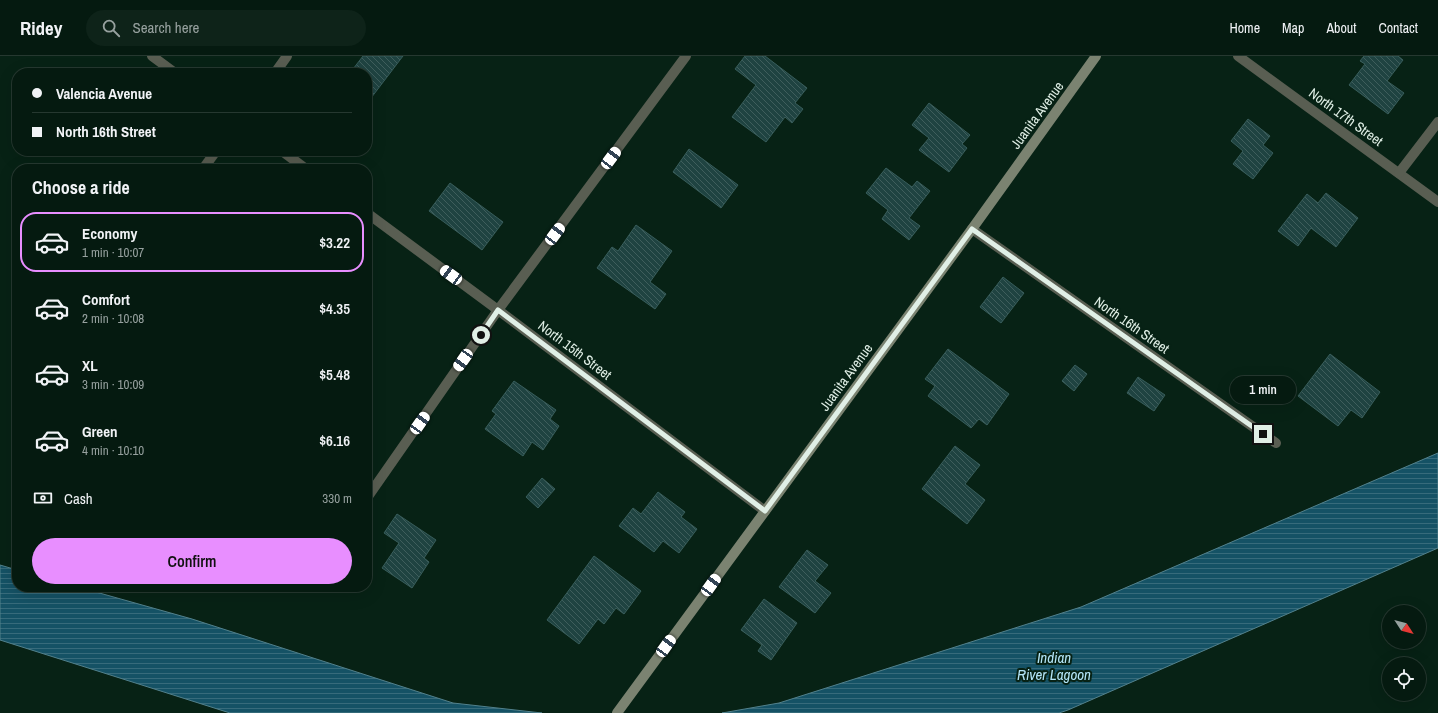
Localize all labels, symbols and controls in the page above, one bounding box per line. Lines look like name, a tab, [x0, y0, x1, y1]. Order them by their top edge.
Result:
search box	[86, 10, 366, 46]
text: Ridey	[20, 15, 62, 41]
icon: search	[100, 17, 122, 39]
text: Search here	[132, 17, 199, 38]
text: Home	[1229, 19, 1260, 37]
text: Map	[1282, 19, 1304, 37]
text: About	[1326, 19, 1356, 37]
text: Contact	[1378, 19, 1418, 37]
street label: Juanita Avenue	[1007, 78, 1067, 152]
text: Valencia Avenue	[56, 83, 152, 104]
street label: North 17th Street	[1305, 84, 1387, 150]
text: North 16th Street	[56, 121, 156, 142]
car	[599, 145, 623, 171]
text: Choose a ride	[32, 175, 130, 200]
car	[543, 221, 567, 247]
text: Economy	[82, 223, 137, 244]
icon: car	[34, 224, 70, 260]
text: $3.22	[319, 232, 350, 253]
text: 1 min · 10:07	[82, 244, 144, 261]
car	[438, 263, 464, 287]
text: Comfort	[82, 289, 130, 310]
icon: car	[34, 290, 70, 326]
street label: North 16th Street	[1091, 293, 1173, 357]
text: $4.35	[319, 298, 350, 319]
text: 2 min · 10:08	[82, 310, 144, 327]
street label: North 15th Street	[535, 317, 615, 383]
route start	[472, 326, 490, 344]
street label: Juanita Avenue	[816, 340, 876, 414]
car	[451, 347, 475, 373]
text: XL	[82, 355, 98, 376]
icon: car	[34, 356, 70, 392]
text: $5.48	[319, 364, 350, 385]
text: 3 min · 10:09	[82, 376, 144, 393]
callout: 1 min	[1230, 376, 1296, 404]
text: 1 min	[1249, 381, 1277, 398]
car	[408, 410, 432, 436]
text: Green	[82, 421, 118, 442]
icon: car	[34, 422, 70, 458]
route end	[1254, 425, 1272, 443]
text: $6.16	[319, 430, 350, 451]
text: 4 min · 10:10	[82, 442, 144, 459]
icon: cash	[32, 487, 54, 509]
text: Cash	[64, 488, 93, 509]
text: 330 m	[322, 490, 352, 507]
button: Confirm	[32, 538, 352, 584]
car	[699, 572, 723, 598]
north arrow	[1382, 605, 1426, 649]
map controls	[1382, 605, 1426, 701]
car	[654, 633, 678, 659]
water label: Indian River Lagoon	[1017, 647, 1091, 685]
button: locate	[1382, 657, 1426, 701]

